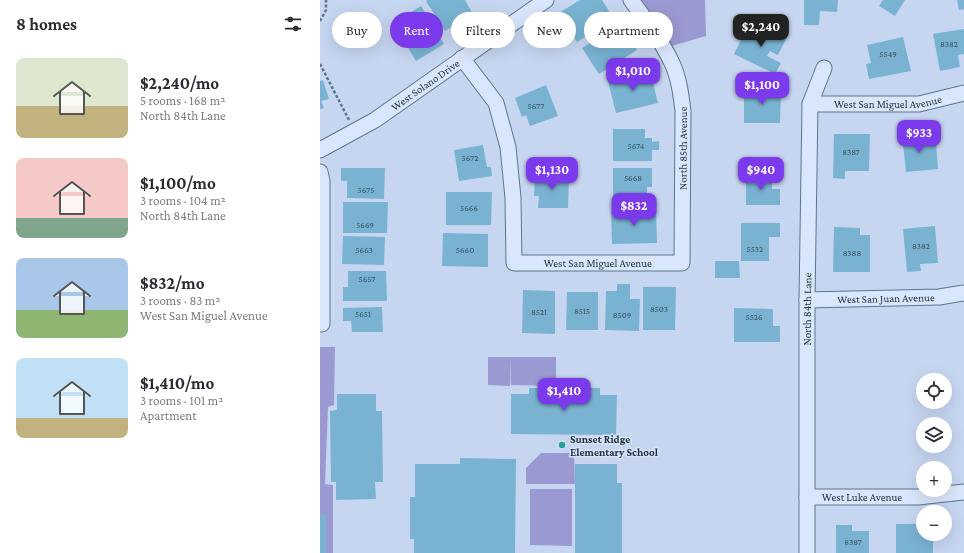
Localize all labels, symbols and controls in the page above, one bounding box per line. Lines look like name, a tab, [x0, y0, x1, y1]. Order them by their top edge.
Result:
chip: Buy	[332, 12, 382, 48]
chip: Rent	[390, 12, 443, 48]
chip: Filters	[451, 12, 515, 48]
chip: New	[523, 12, 576, 48]
chip: Apartment	[584, 12, 673, 48]
icon: filters	[282, 13, 304, 35]
pin: $2,240	[728, 14, 794, 48]
text: 8 homes	[16, 15, 77, 34]
text: $2,240	[742, 19, 780, 34]
house number: 8382	[940, 39, 958, 49]
house number: 5549	[879, 49, 897, 59]
street label: West Solano Drive	[389, 57, 462, 113]
pin: $1,010	[600, 58, 666, 92]
text: $1,010	[615, 63, 651, 78]
pin: $1,100	[729, 72, 795, 106]
icon: home	[48, 74, 96, 122]
text: $2,240/mo	[140, 74, 219, 93]
text: $1,100	[744, 77, 780, 92]
text: 5 rooms · 168 m²	[140, 93, 225, 108]
street label: West San Miguel Avenue	[834, 93, 943, 111]
house number: 5677	[528, 101, 544, 111]
street label: North 85th Avenue	[676, 106, 689, 190]
text: North 84th Lane	[140, 108, 226, 123]
pin: $933	[895, 120, 943, 154]
text: $933	[906, 125, 932, 140]
house number: 5674	[628, 141, 645, 151]
house number: 8387	[842, 147, 860, 157]
house number: 5672	[462, 153, 478, 163]
pin: $1,130	[519, 157, 585, 191]
pin: $940	[737, 157, 785, 191]
text: $1,130	[535, 162, 569, 177]
text: $940	[747, 162, 775, 177]
house number: 5668	[624, 173, 642, 183]
icon: home	[48, 174, 96, 222]
text: $1,100/mo	[140, 174, 216, 193]
house number: 5675	[358, 185, 374, 195]
text: 3 rooms · 104 m²	[140, 193, 226, 208]
pin: $832	[610, 193, 658, 227]
text: $832	[621, 198, 647, 213]
house number: 5666	[460, 203, 478, 213]
text: North 84th Lane	[140, 208, 226, 223]
house number: 5669	[356, 220, 374, 230]
house number: 8382	[912, 241, 930, 251]
house number: 5532	[747, 244, 763, 254]
house number: 5663	[355, 245, 373, 255]
house number: 5660	[456, 245, 474, 255]
house number: 8388	[843, 248, 861, 258]
street label: West San Miguel Avenue	[544, 257, 652, 270]
street label: North 84th Lane	[801, 272, 813, 345]
icon: home	[48, 274, 96, 322]
text: $832/mo	[140, 274, 205, 293]
house number: 5657	[359, 274, 375, 284]
street label: West San Juan Avenue	[837, 291, 935, 305]
text: 3 rooms · 83 m²	[140, 293, 220, 308]
house number: 8503	[650, 304, 668, 314]
house number: 8515	[574, 306, 590, 316]
house number: 8521	[531, 307, 547, 317]
text: West San Miguel Avenue	[140, 308, 268, 323]
house number: 5651	[355, 309, 371, 319]
house number: 8509	[613, 310, 632, 320]
house number: 5526	[745, 312, 763, 322]
map controls	[916, 373, 952, 541]
button: locate	[916, 373, 952, 409]
icon: home	[48, 374, 96, 422]
text: $1,410/mo	[140, 374, 214, 393]
pin: $1,410	[531, 378, 597, 412]
text: $1,410	[547, 383, 581, 398]
text: 3 rooms · 101 m²	[140, 393, 223, 408]
text: Apartment	[140, 408, 197, 423]
button: layers	[916, 417, 952, 453]
place label: Sunset Ridge Elementary School	[570, 433, 659, 458]
marker: Sunset Ridge Elementary School	[557, 440, 567, 450]
button: +	[916, 461, 952, 497]
street label: West Luke Avenue	[822, 491, 902, 503]
button: −	[916, 505, 952, 541]
house number: 8387	[844, 537, 862, 547]

